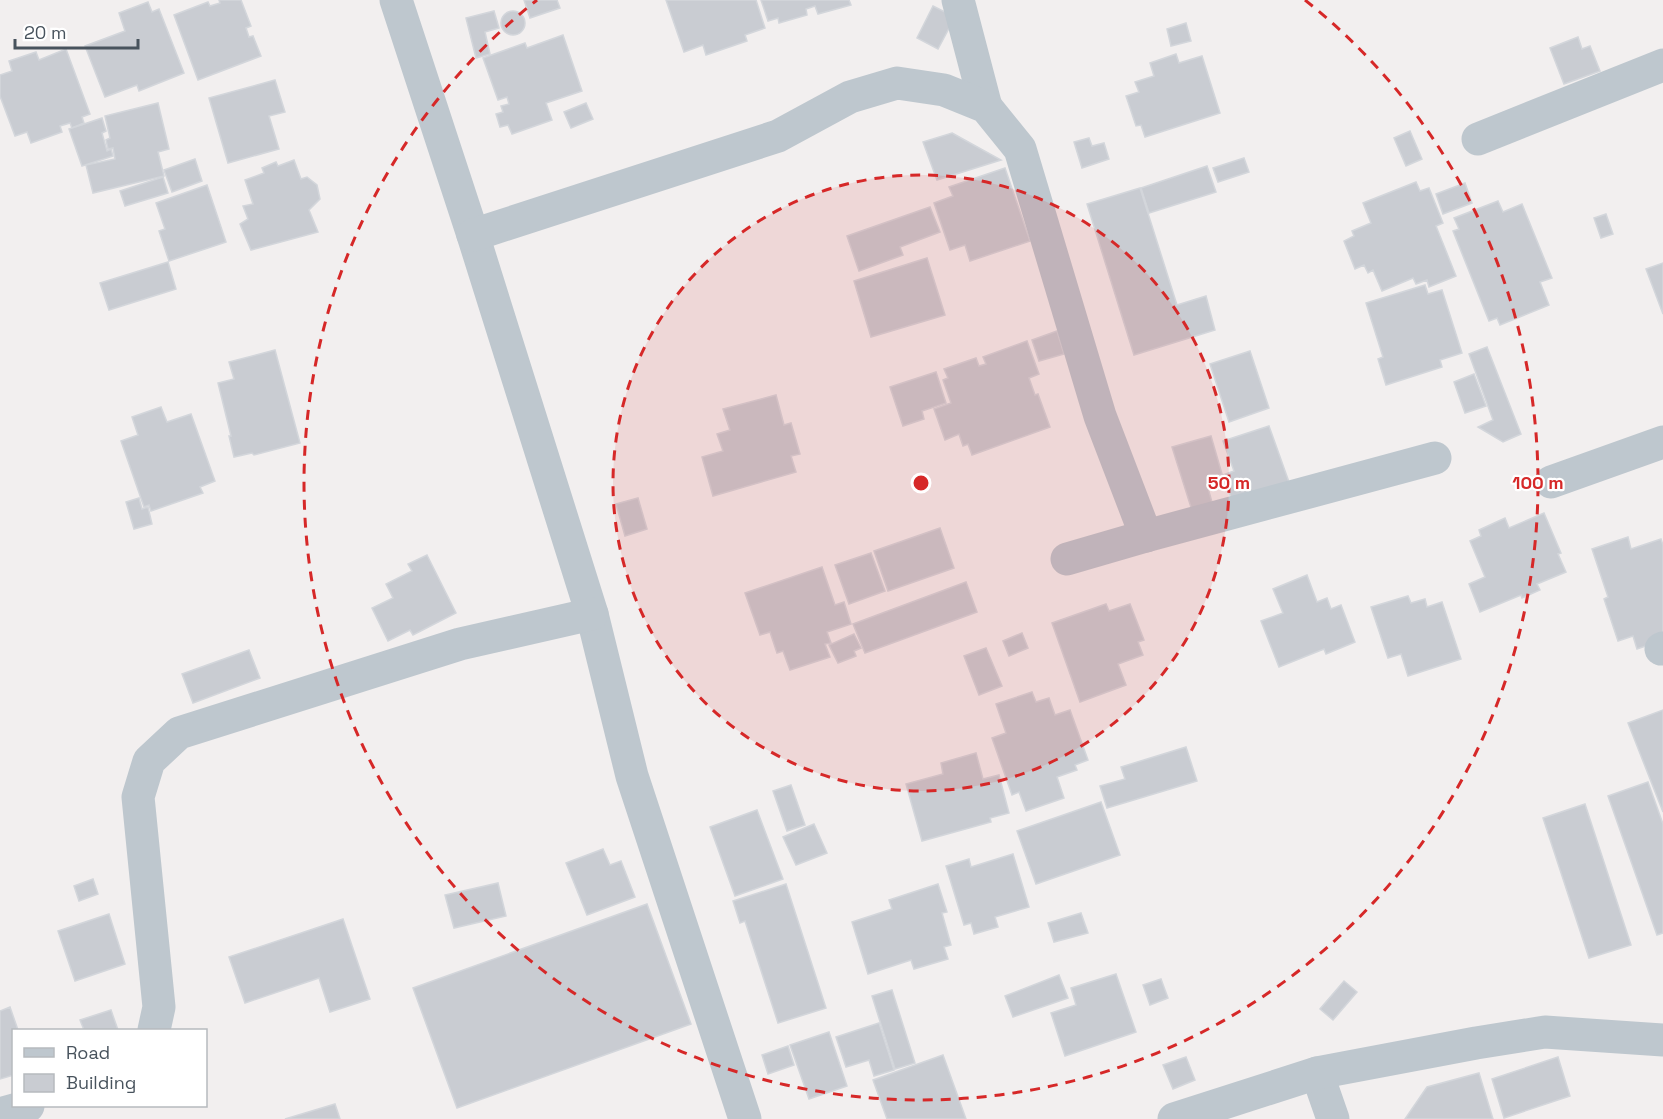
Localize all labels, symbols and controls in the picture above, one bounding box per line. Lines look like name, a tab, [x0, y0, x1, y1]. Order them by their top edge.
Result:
scale bar	[15, 12, 138, 50]
text: 20 m	[24, 21, 67, 44]
text: 50 m	[1208, 471, 1250, 494]
text: 100 m	[1512, 471, 1564, 494]
centre of rings	[911, 473, 931, 493]
legend	[12, 1029, 207, 1107]
text: Road	[66, 1041, 110, 1064]
text: Building	[66, 1071, 136, 1094]

